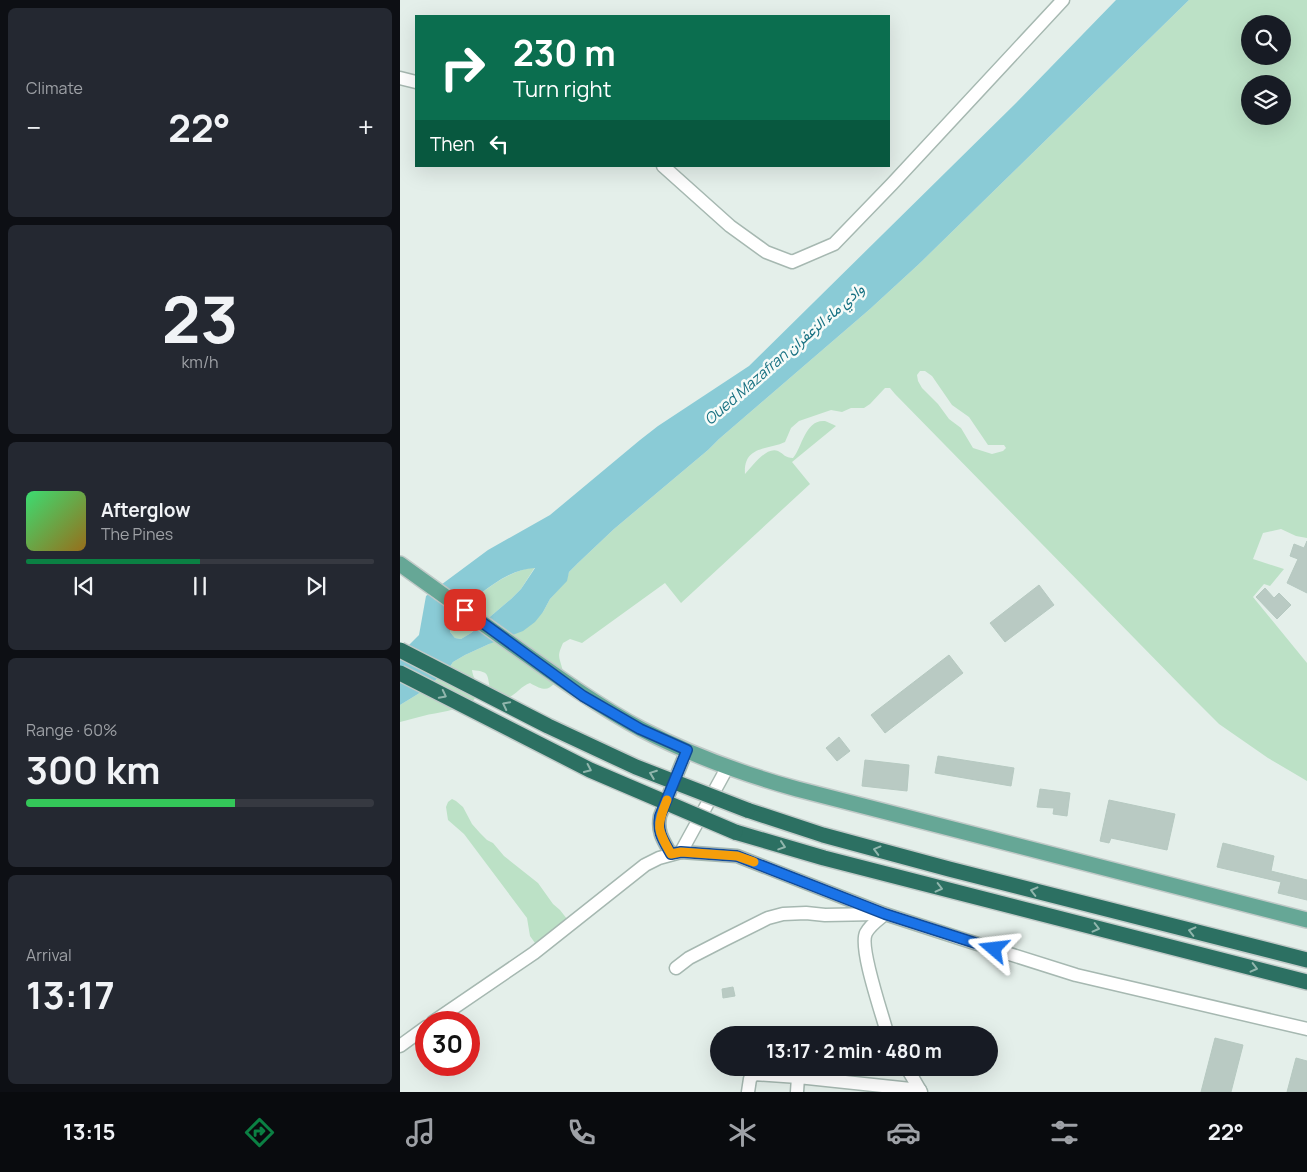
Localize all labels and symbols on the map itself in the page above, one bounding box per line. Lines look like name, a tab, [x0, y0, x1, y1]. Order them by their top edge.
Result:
water label: Oued Mazafran وادي ماء الزعفران	[699, 278, 870, 431]
pin	[444, 589, 486, 631]
one-way arrow	[438, 689, 447, 699]
one-way arrow	[502, 701, 511, 711]
one-way arrow	[583, 763, 592, 773]
one-way arrow	[649, 769, 657, 779]
one-way arrow	[777, 840, 786, 850]
one-way arrow	[874, 845, 882, 855]
one-way arrow	[934, 882, 943, 893]
one-way arrow	[1030, 886, 1039, 897]
position arrow	[967, 922, 1019, 974]
one-way arrow	[1092, 922, 1101, 933]
one-way arrow	[1187, 926, 1196, 937]
one-way arrow	[1249, 962, 1258, 973]
speed limit sign: 30	[415, 1011, 480, 1076]

